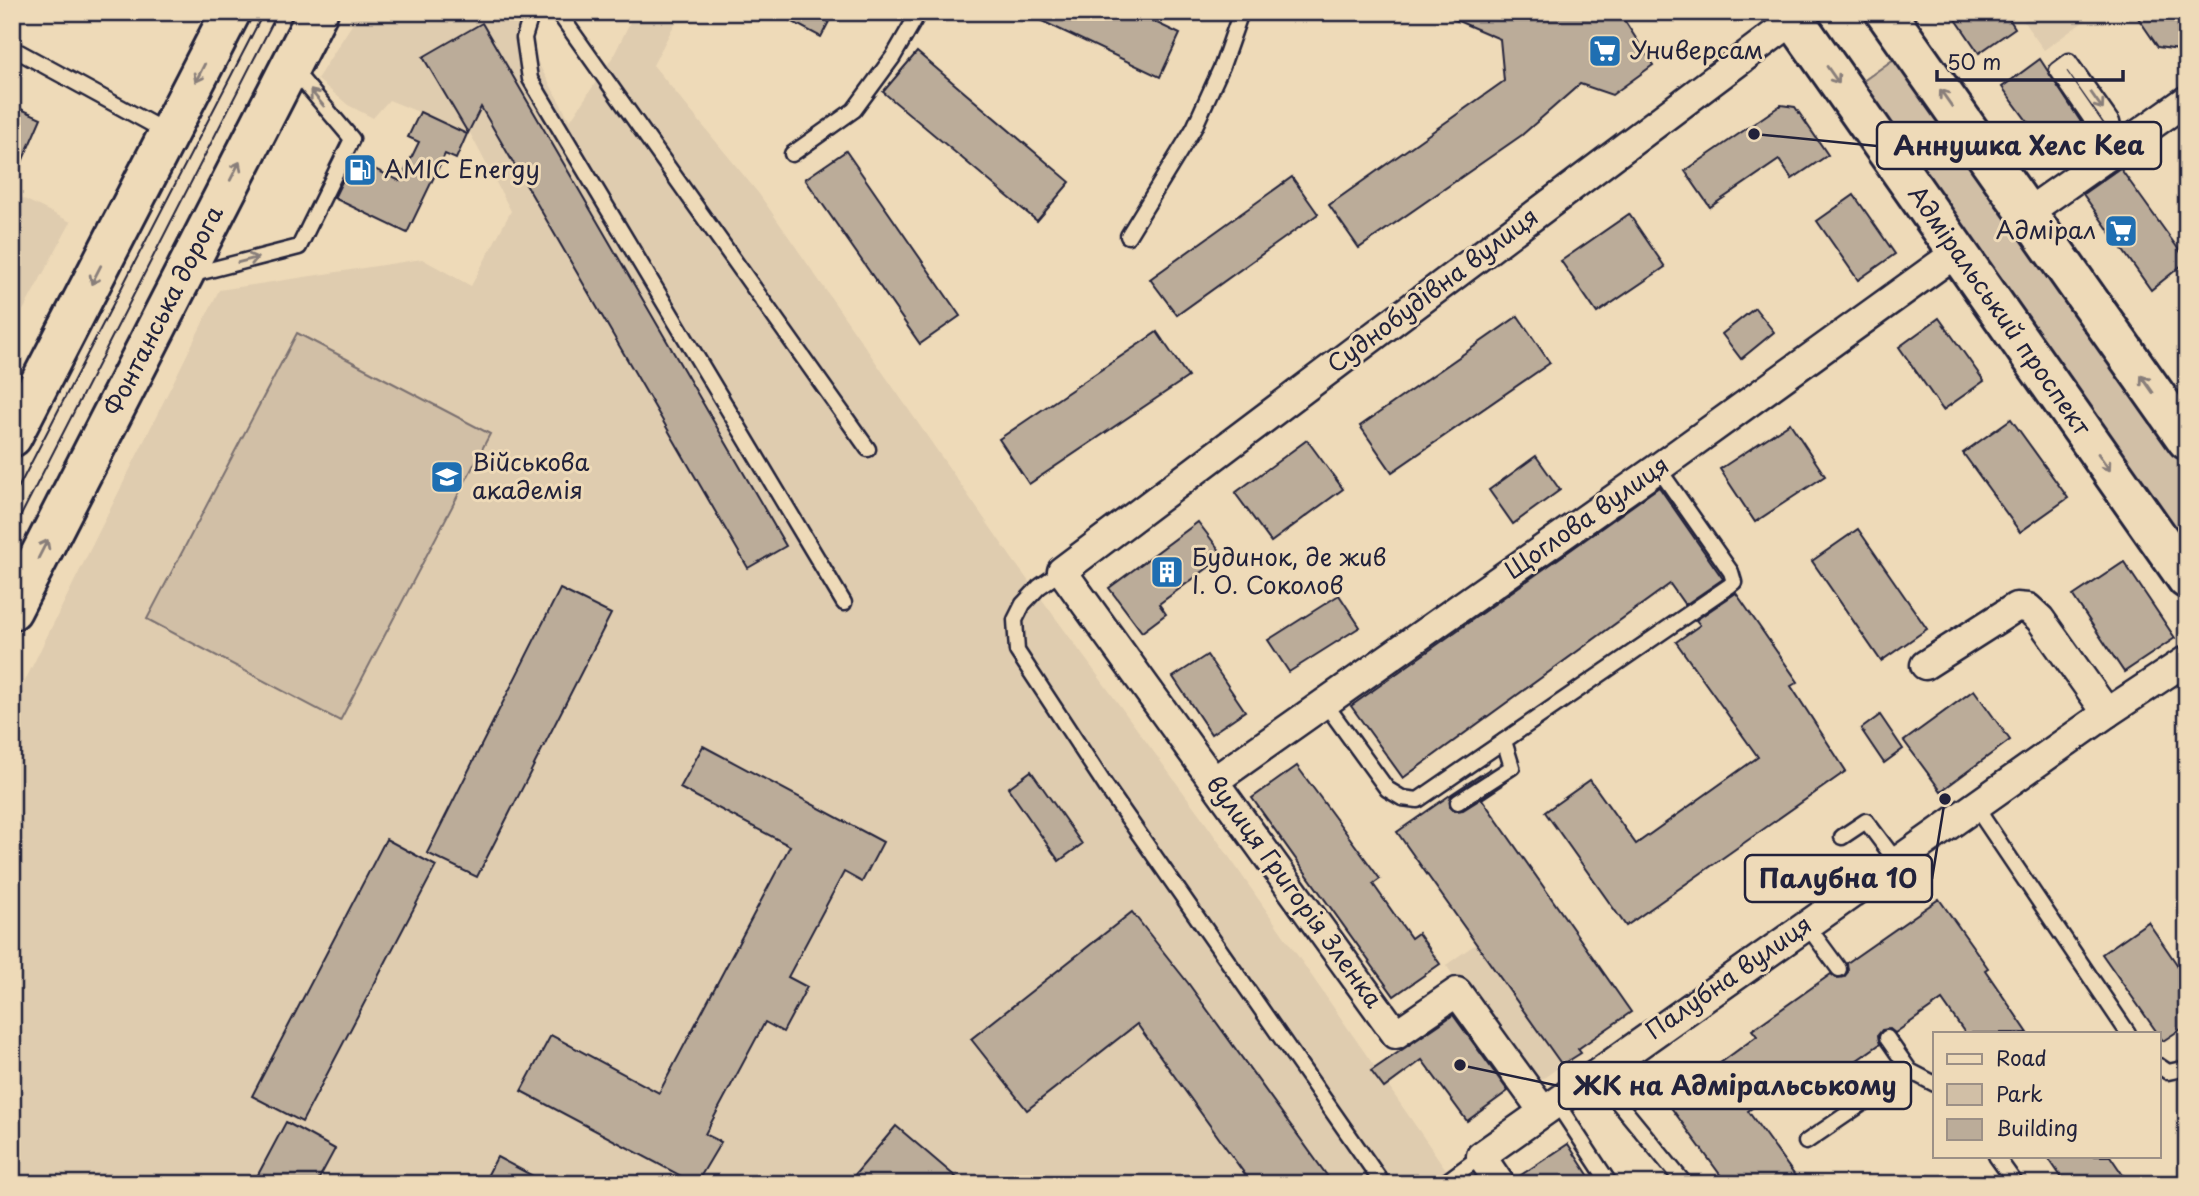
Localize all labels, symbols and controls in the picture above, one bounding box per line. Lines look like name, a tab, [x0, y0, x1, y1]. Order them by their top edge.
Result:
place label: Универсам	[1630, 31, 1764, 67]
supermarket icon: Универсам	[1586, 32, 1624, 70]
scale bar	[1937, 38, 2122, 82]
text: 50 m	[1947, 45, 2001, 77]
one-way arrow	[193, 62, 206, 83]
one-way arrow	[1826, 65, 1840, 84]
one-way arrow	[309, 89, 325, 107]
one-way arrow	[1938, 89, 1953, 108]
one-way arrow	[2090, 91, 2104, 111]
callout: Аннушка Хелс Кеа	[1877, 122, 2161, 169]
text: Аннушка Хелс Кеа	[1893, 125, 2145, 164]
place label: AMIC Energy	[384, 150, 540, 186]
fuel station icon: AMIC Energy	[341, 151, 379, 189]
one-way arrow	[229, 161, 243, 182]
street label: Адміральський проспект	[1900, 178, 2101, 442]
street label: Суднобудівна вулиця	[1319, 198, 1545, 381]
street label: Фонтанська дорога	[94, 199, 231, 421]
place label: Адмірал	[1996, 211, 2096, 247]
supermarket icon: Адмірал	[2102, 212, 2140, 250]
one-way arrow	[236, 253, 258, 266]
one-way arrow	[88, 264, 102, 285]
one-way arrow	[2140, 375, 2155, 394]
place label: Військова академія	[472, 443, 590, 507]
street label: Щоглова вулиця	[1496, 446, 1676, 587]
one-way arrow	[2097, 452, 2111, 471]
school or university icon: Військова академія	[428, 458, 466, 496]
place label: Будинок, де жив І. О. Соколов	[1192, 538, 1386, 602]
one-way arrow	[37, 539, 51, 560]
building icon: Будинок, де жив І. О. Соколов	[1148, 553, 1186, 591]
street label: вулиця Григорія Зленка	[1199, 767, 1392, 1015]
callout: Палубна 10	[1745, 855, 1932, 902]
text: Палубна 10	[1759, 858, 1917, 897]
street label: Палубна вулиця	[1637, 906, 1818, 1047]
legend	[1933, 1032, 2160, 1158]
text: Road	[1996, 1041, 2047, 1073]
callout: ЖК на Адміральському	[1559, 1062, 1911, 1109]
text: ЖК на Адміральському	[1573, 1065, 1896, 1104]
text: Park	[1996, 1077, 2043, 1109]
text: Building	[1996, 1111, 2078, 1143]

